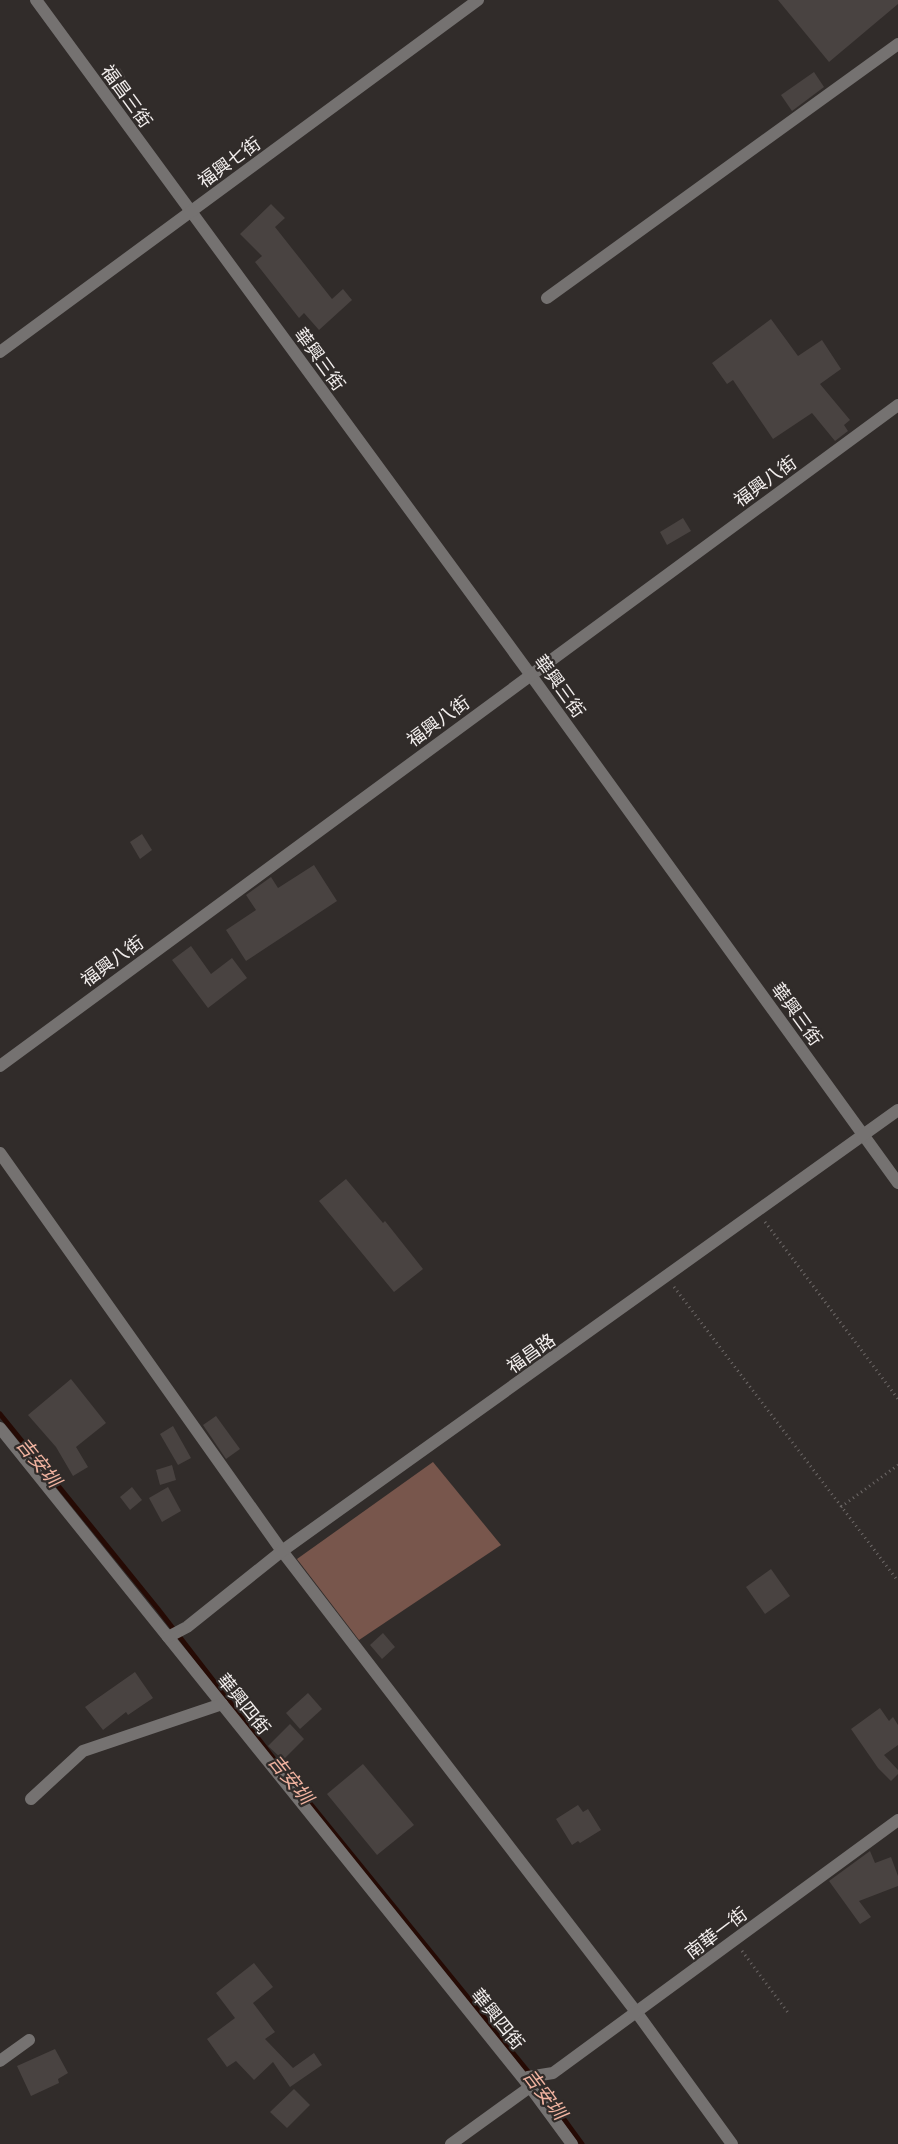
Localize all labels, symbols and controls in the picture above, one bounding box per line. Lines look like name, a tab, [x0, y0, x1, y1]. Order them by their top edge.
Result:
street label: 福昌三街	[97, 60, 157, 132]
street label: 福興七街	[193, 132, 265, 192]
street label: 華興三街	[290, 323, 350, 395]
street label: 福興八街	[729, 451, 801, 511]
street label: 華興三街	[530, 650, 590, 722]
street label: 福興八街	[402, 691, 474, 751]
street label: 福興八街	[76, 931, 148, 991]
street label: 華興三街	[767, 978, 827, 1050]
street label: 福昌路	[502, 1328, 560, 1378]
water label: 吉安圳	[12, 1432, 68, 1494]
street label: 華興四街	[212, 1669, 276, 1739]
water label: 吉安圳	[264, 1749, 320, 1811]
street label: 南華一街	[680, 1902, 752, 1964]
street label: 華興四街	[466, 1984, 530, 2054]
water label: 吉安圳	[518, 2064, 574, 2126]

